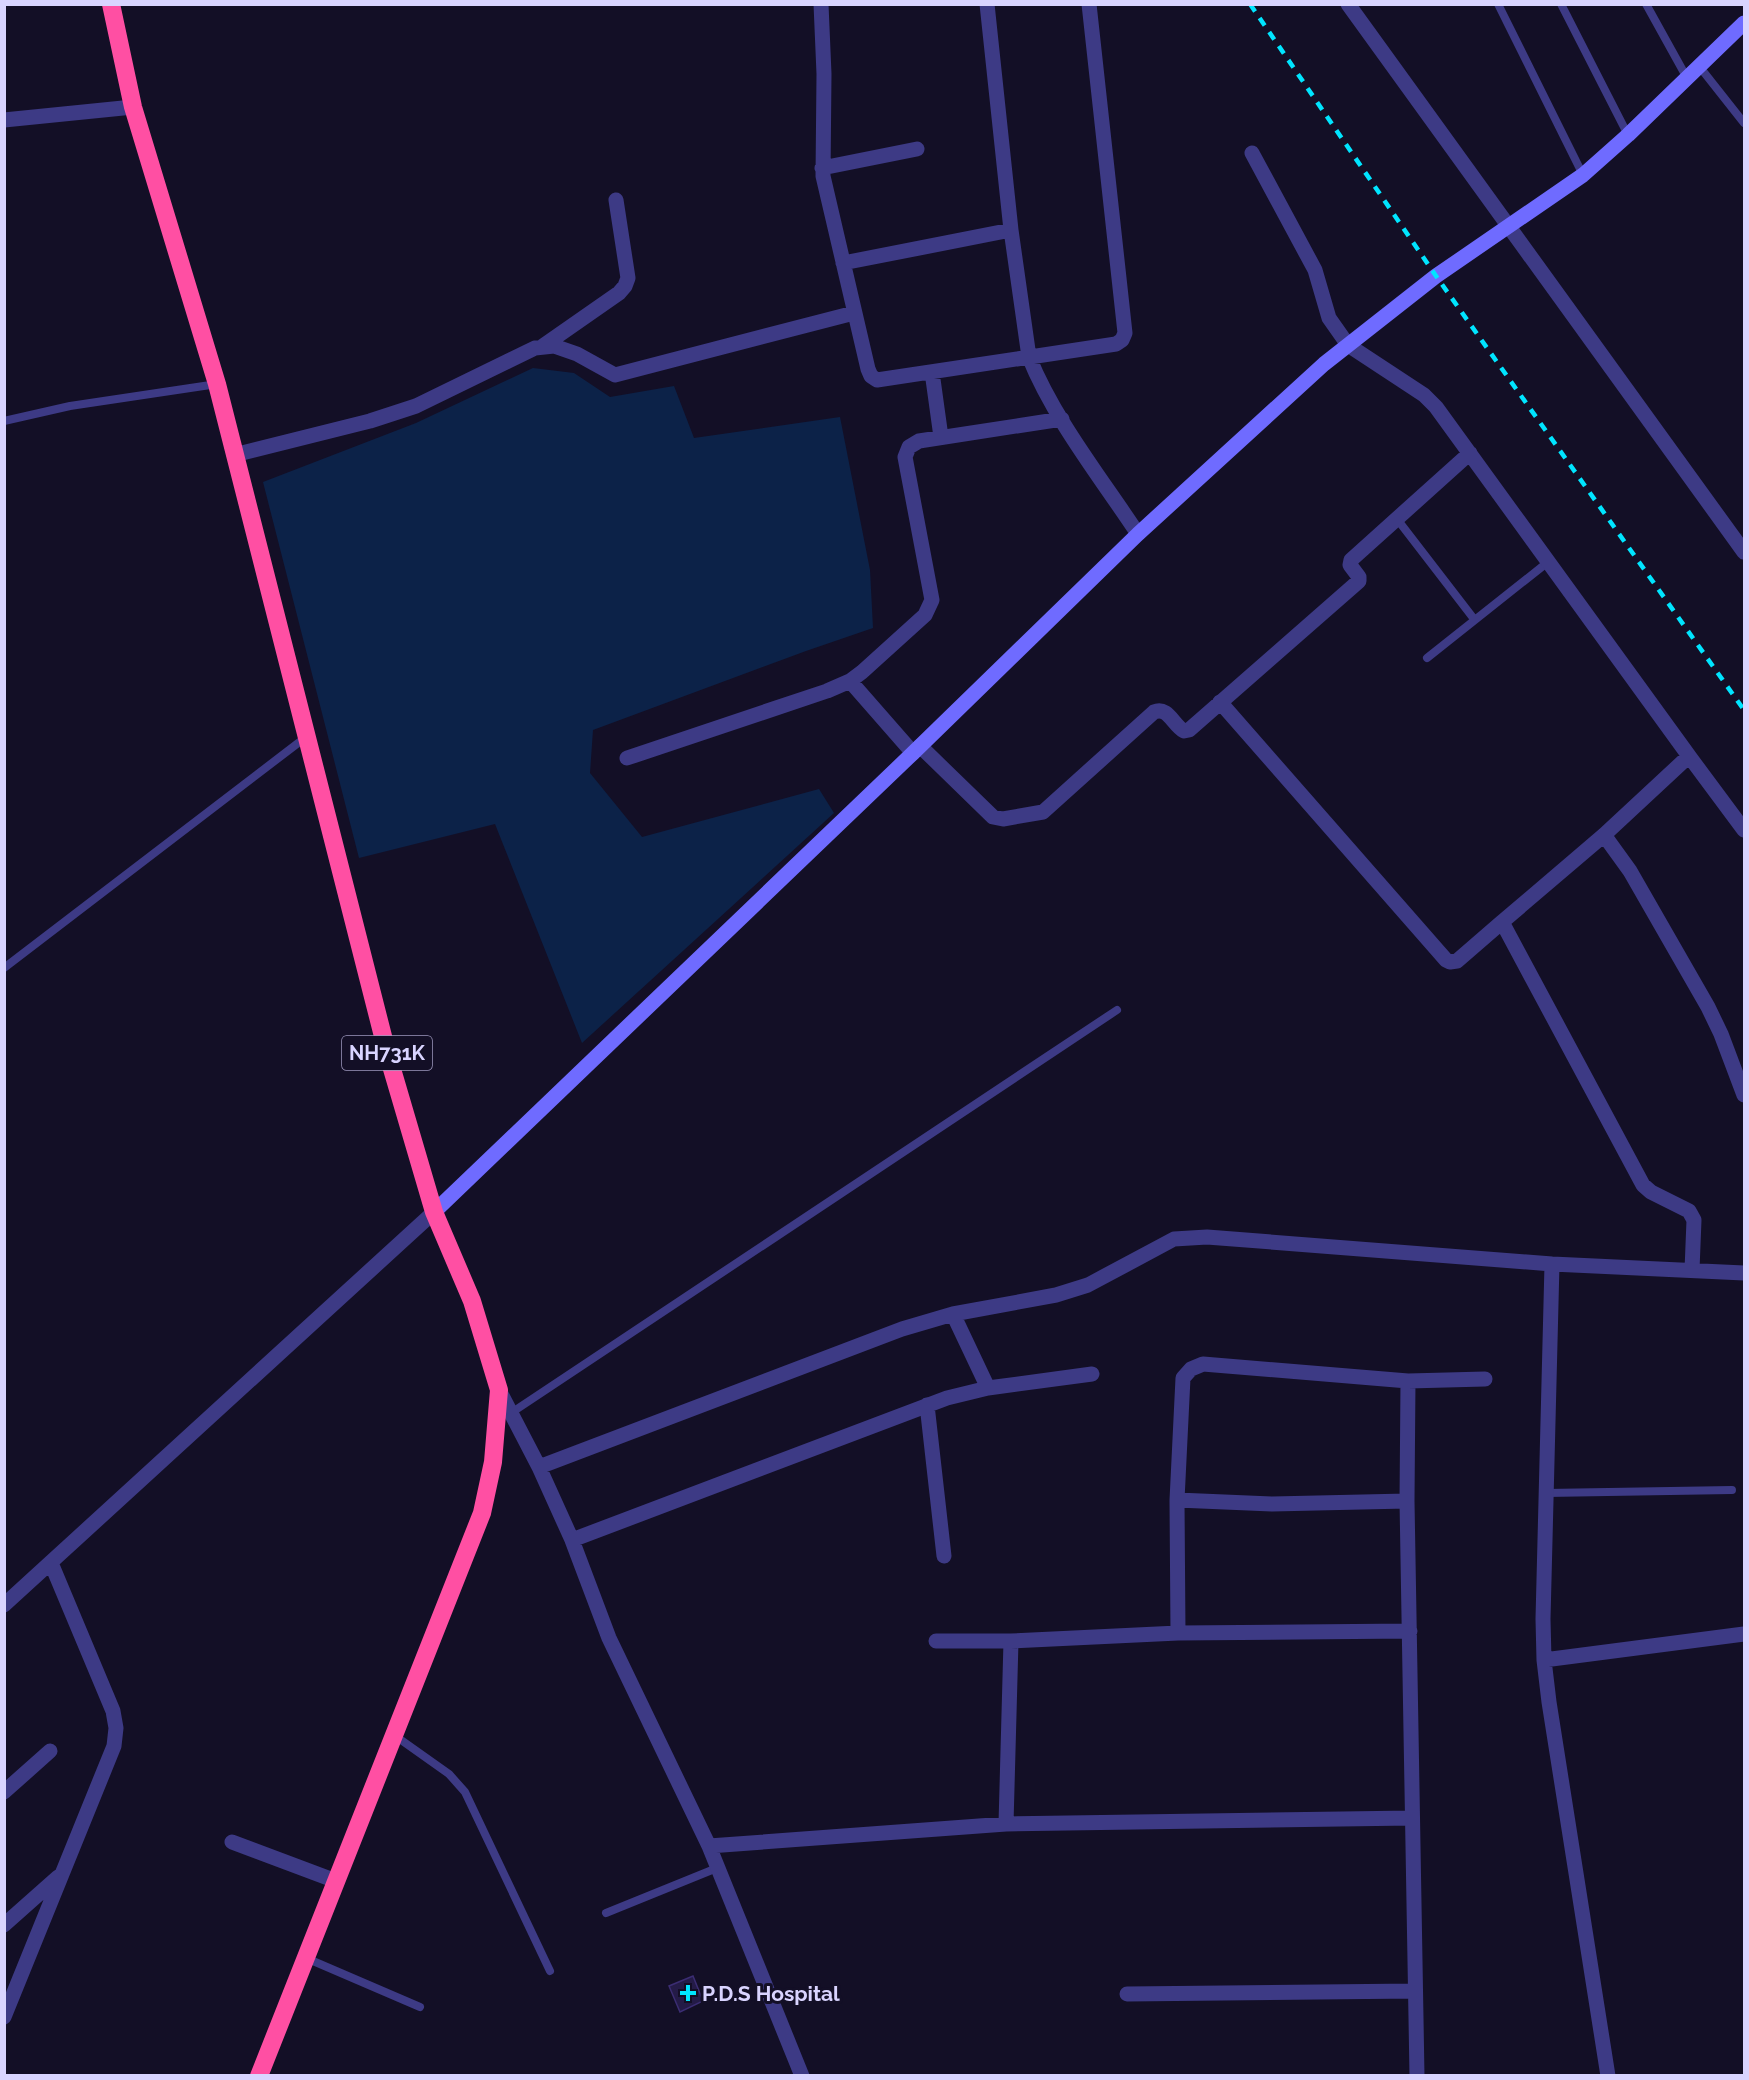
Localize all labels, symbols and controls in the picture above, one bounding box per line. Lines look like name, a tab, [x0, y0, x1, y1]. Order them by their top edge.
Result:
road number: NH731K	[342, 1036, 432, 1070]
place label: P.D.S Hospital	[702, 1981, 840, 2006]
marker: P.D.S Hospital	[679, 1984, 697, 2002]

